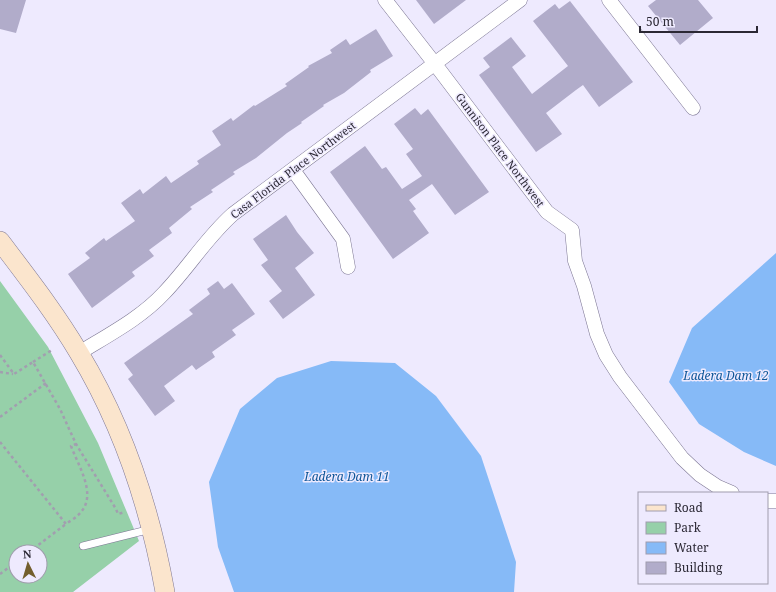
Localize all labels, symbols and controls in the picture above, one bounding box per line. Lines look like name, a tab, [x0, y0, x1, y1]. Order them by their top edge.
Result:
scale bar	[640, 8, 757, 34]
text: 50 m	[646, 13, 674, 30]
street label: Gunnison Place Northwest	[453, 90, 548, 210]
street label: Casa Florida Place Northwest	[227, 117, 358, 222]
water label: Ladera Dam 12	[682, 367, 769, 384]
water label: Ladera Dam 11	[303, 468, 390, 485]
legend	[638, 492, 768, 584]
text: Road	[674, 499, 704, 516]
text: Park	[674, 519, 702, 536]
text: Water	[674, 539, 709, 556]
north arrow	[8, 544, 48, 584]
text: N	[22, 546, 32, 561]
text: Building	[674, 559, 723, 576]

